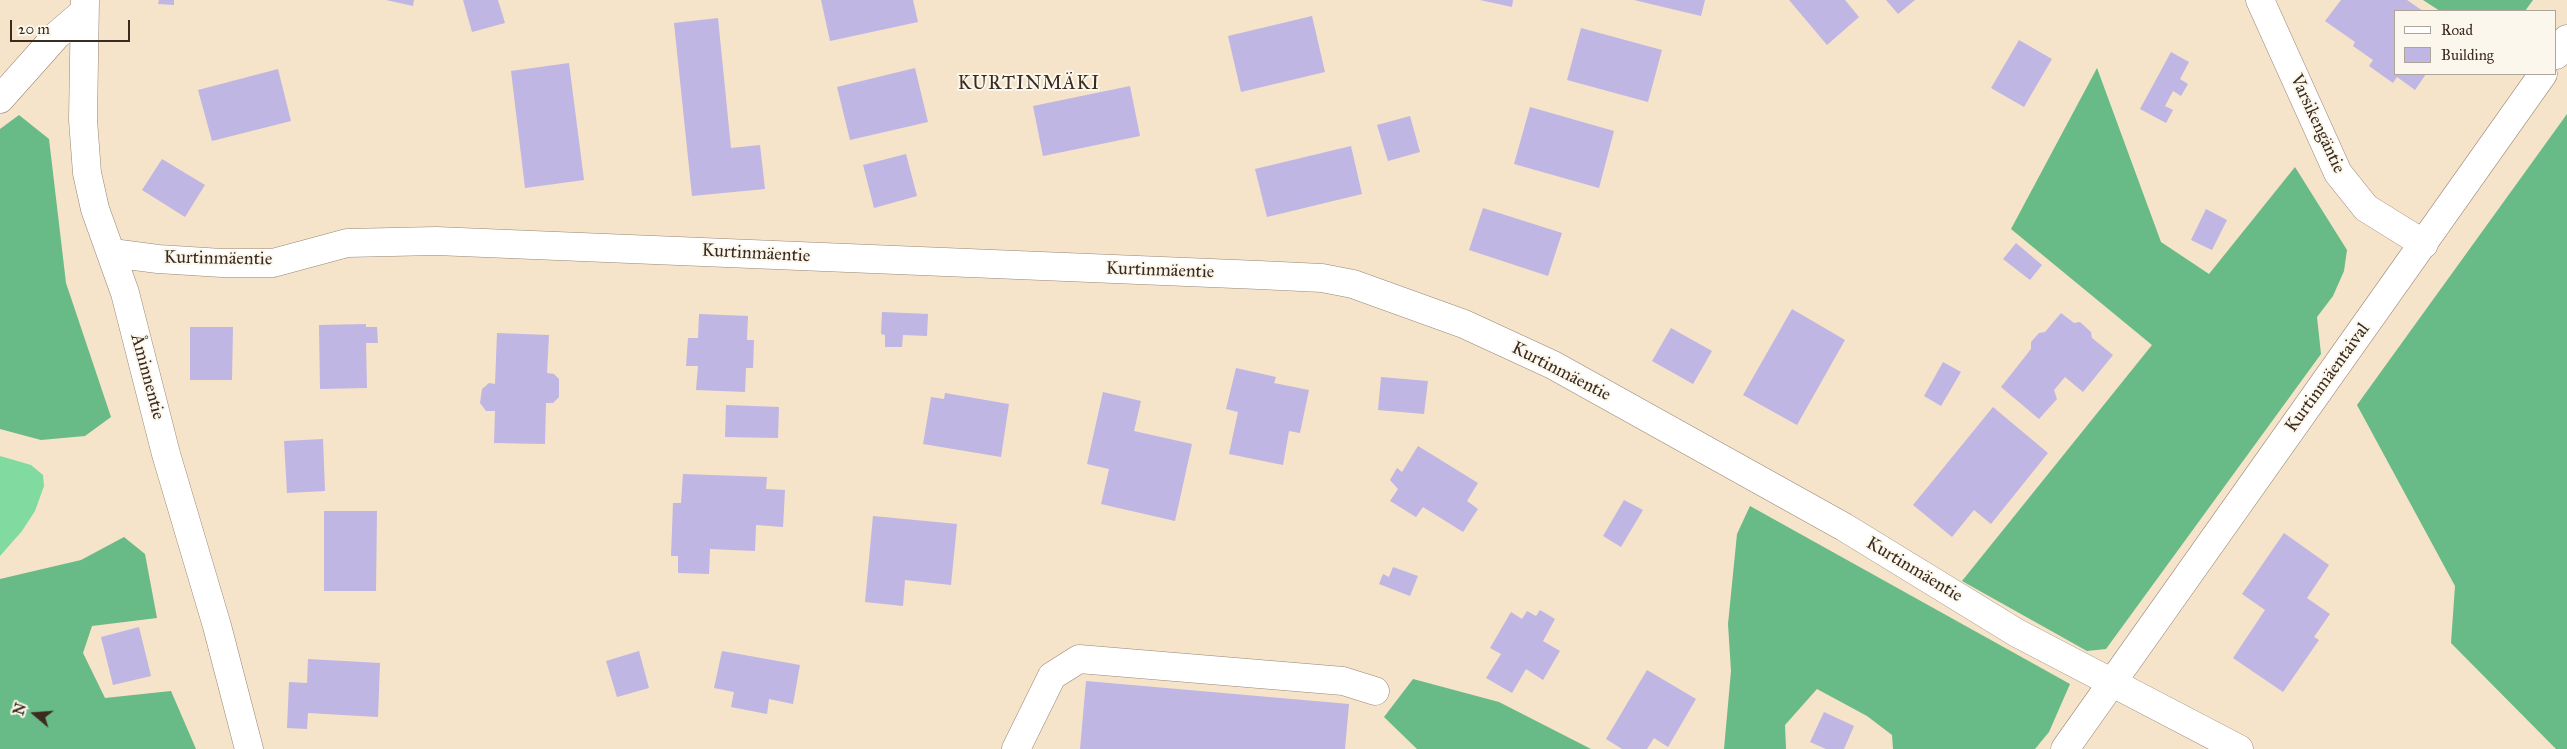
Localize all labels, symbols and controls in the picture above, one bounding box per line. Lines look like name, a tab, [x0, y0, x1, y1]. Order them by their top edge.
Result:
scale bar	[12, 10, 132, 42]
legend	[2394, 10, 2557, 75]
text: 20 m	[18, 20, 50, 38]
text: Road	[2441, 21, 2473, 39]
text: Building	[2441, 46, 2494, 64]
street label: Varsikengäntie	[2285, 71, 2349, 177]
district label: KURTINMÄKI	[957, 73, 1101, 95]
street label: Kurtinmäentie	[701, 240, 811, 268]
street label: Kurtinmäentie	[164, 247, 272, 271]
street label: Kurtinmäentie	[1105, 258, 1215, 284]
street label: Kurtinmäentaival	[2281, 319, 2375, 437]
street label: Åminnentie	[125, 332, 169, 422]
street label: Kurtinmäentie	[1508, 338, 1614, 406]
street label: Kurtinmäentie	[1862, 533, 1966, 607]
north arrow	[10, 689, 60, 739]
text: N	[10, 701, 30, 717]

